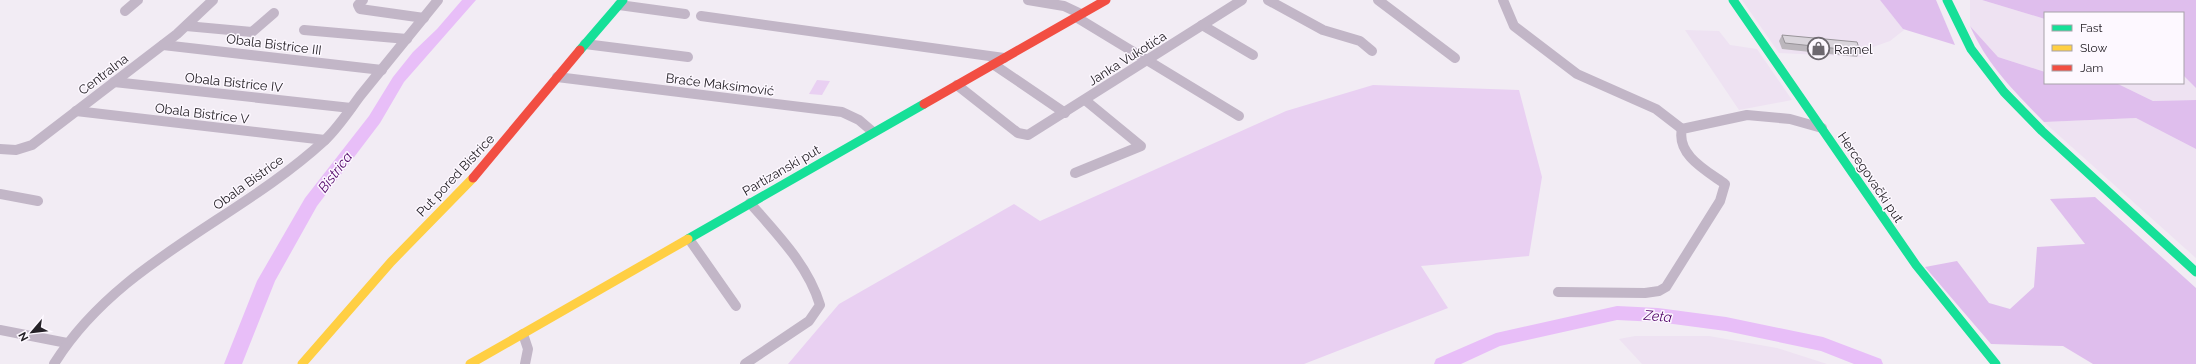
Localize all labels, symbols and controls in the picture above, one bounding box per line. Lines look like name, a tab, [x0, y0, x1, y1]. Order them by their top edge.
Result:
legend	[2044, 12, 2184, 84]
text: Fast	[2080, 21, 2103, 35]
street label: Janka Vukotića	[1085, 28, 1169, 88]
street label: Obala Bistrice III	[225, 31, 323, 58]
shop icon: Ramel	[1805, 36, 1831, 62]
text: Slow	[2080, 41, 2107, 55]
place label: Ramel	[1834, 42, 1873, 57]
street label: Centralna	[76, 51, 131, 98]
text: Jam	[2080, 61, 2103, 75]
street label: Obala Bistrice IV	[184, 70, 284, 95]
street label: Braće Maksimović	[665, 70, 775, 99]
street label: Obala Bistrice V	[154, 100, 250, 127]
street label: Hercegovački put	[1835, 129, 1907, 226]
street label: Put pored Bistrice	[413, 131, 498, 220]
street label: Partizanski put	[740, 142, 823, 199]
water label: Bistrica	[315, 149, 355, 195]
street label: Obala Bistrice	[210, 152, 287, 213]
water label: Zeta	[1642, 307, 1673, 325]
north arrow	[12, 312, 52, 352]
text: N	[16, 330, 31, 343]

